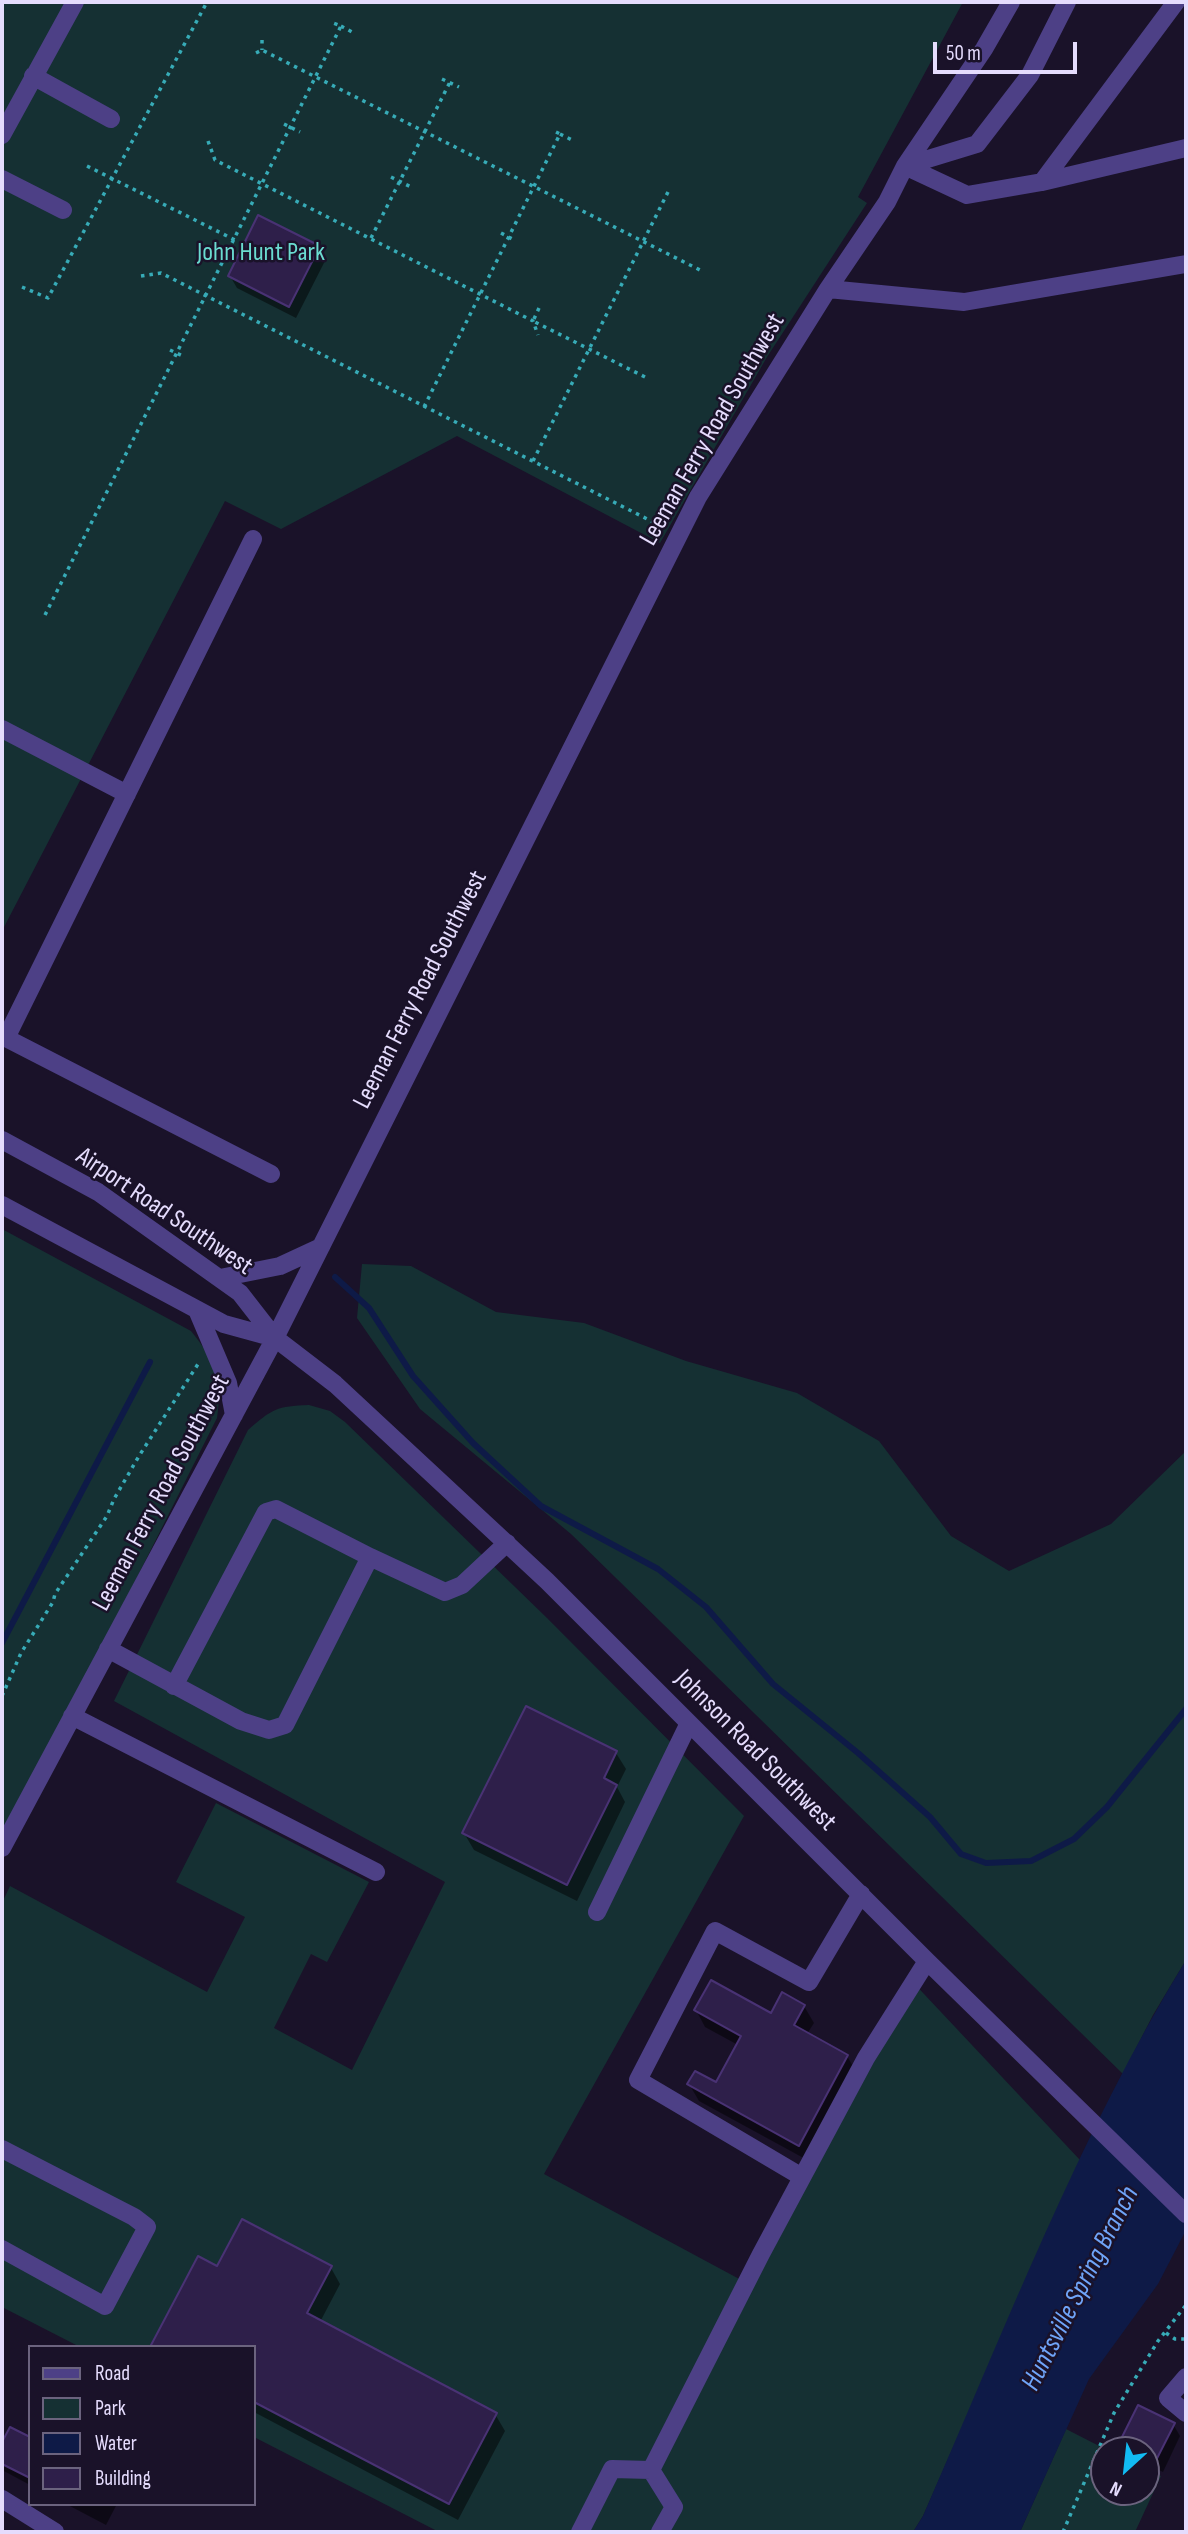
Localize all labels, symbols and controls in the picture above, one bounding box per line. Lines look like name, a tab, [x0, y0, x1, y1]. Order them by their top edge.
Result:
scale bar	[936, 28, 1080, 72]
text: 50 m	[946, 41, 981, 66]
park label: John Hunt Park	[197, 237, 325, 269]
street label: Leeman Ferry Road Southwest	[634, 308, 792, 552]
street label: Leeman Ferry Road Southwest	[347, 866, 495, 1114]
street label: Airport Road Southwest	[70, 1141, 258, 1283]
street label: Leeman Ferry Road Southwest	[87, 1370, 237, 1616]
street label: Johnson Road Southwest	[668, 1664, 842, 1838]
water label: Huntsville Spring Branch	[1015, 2181, 1147, 2397]
legend	[28, 2345, 256, 2506]
text: Road	[95, 2361, 130, 2386]
text: Park	[95, 2396, 126, 2421]
text: Water	[95, 2431, 137, 2456]
north arrow	[1090, 2436, 1160, 2506]
text: Building	[95, 2466, 151, 2491]
text: N	[1106, 2476, 1126, 2501]

